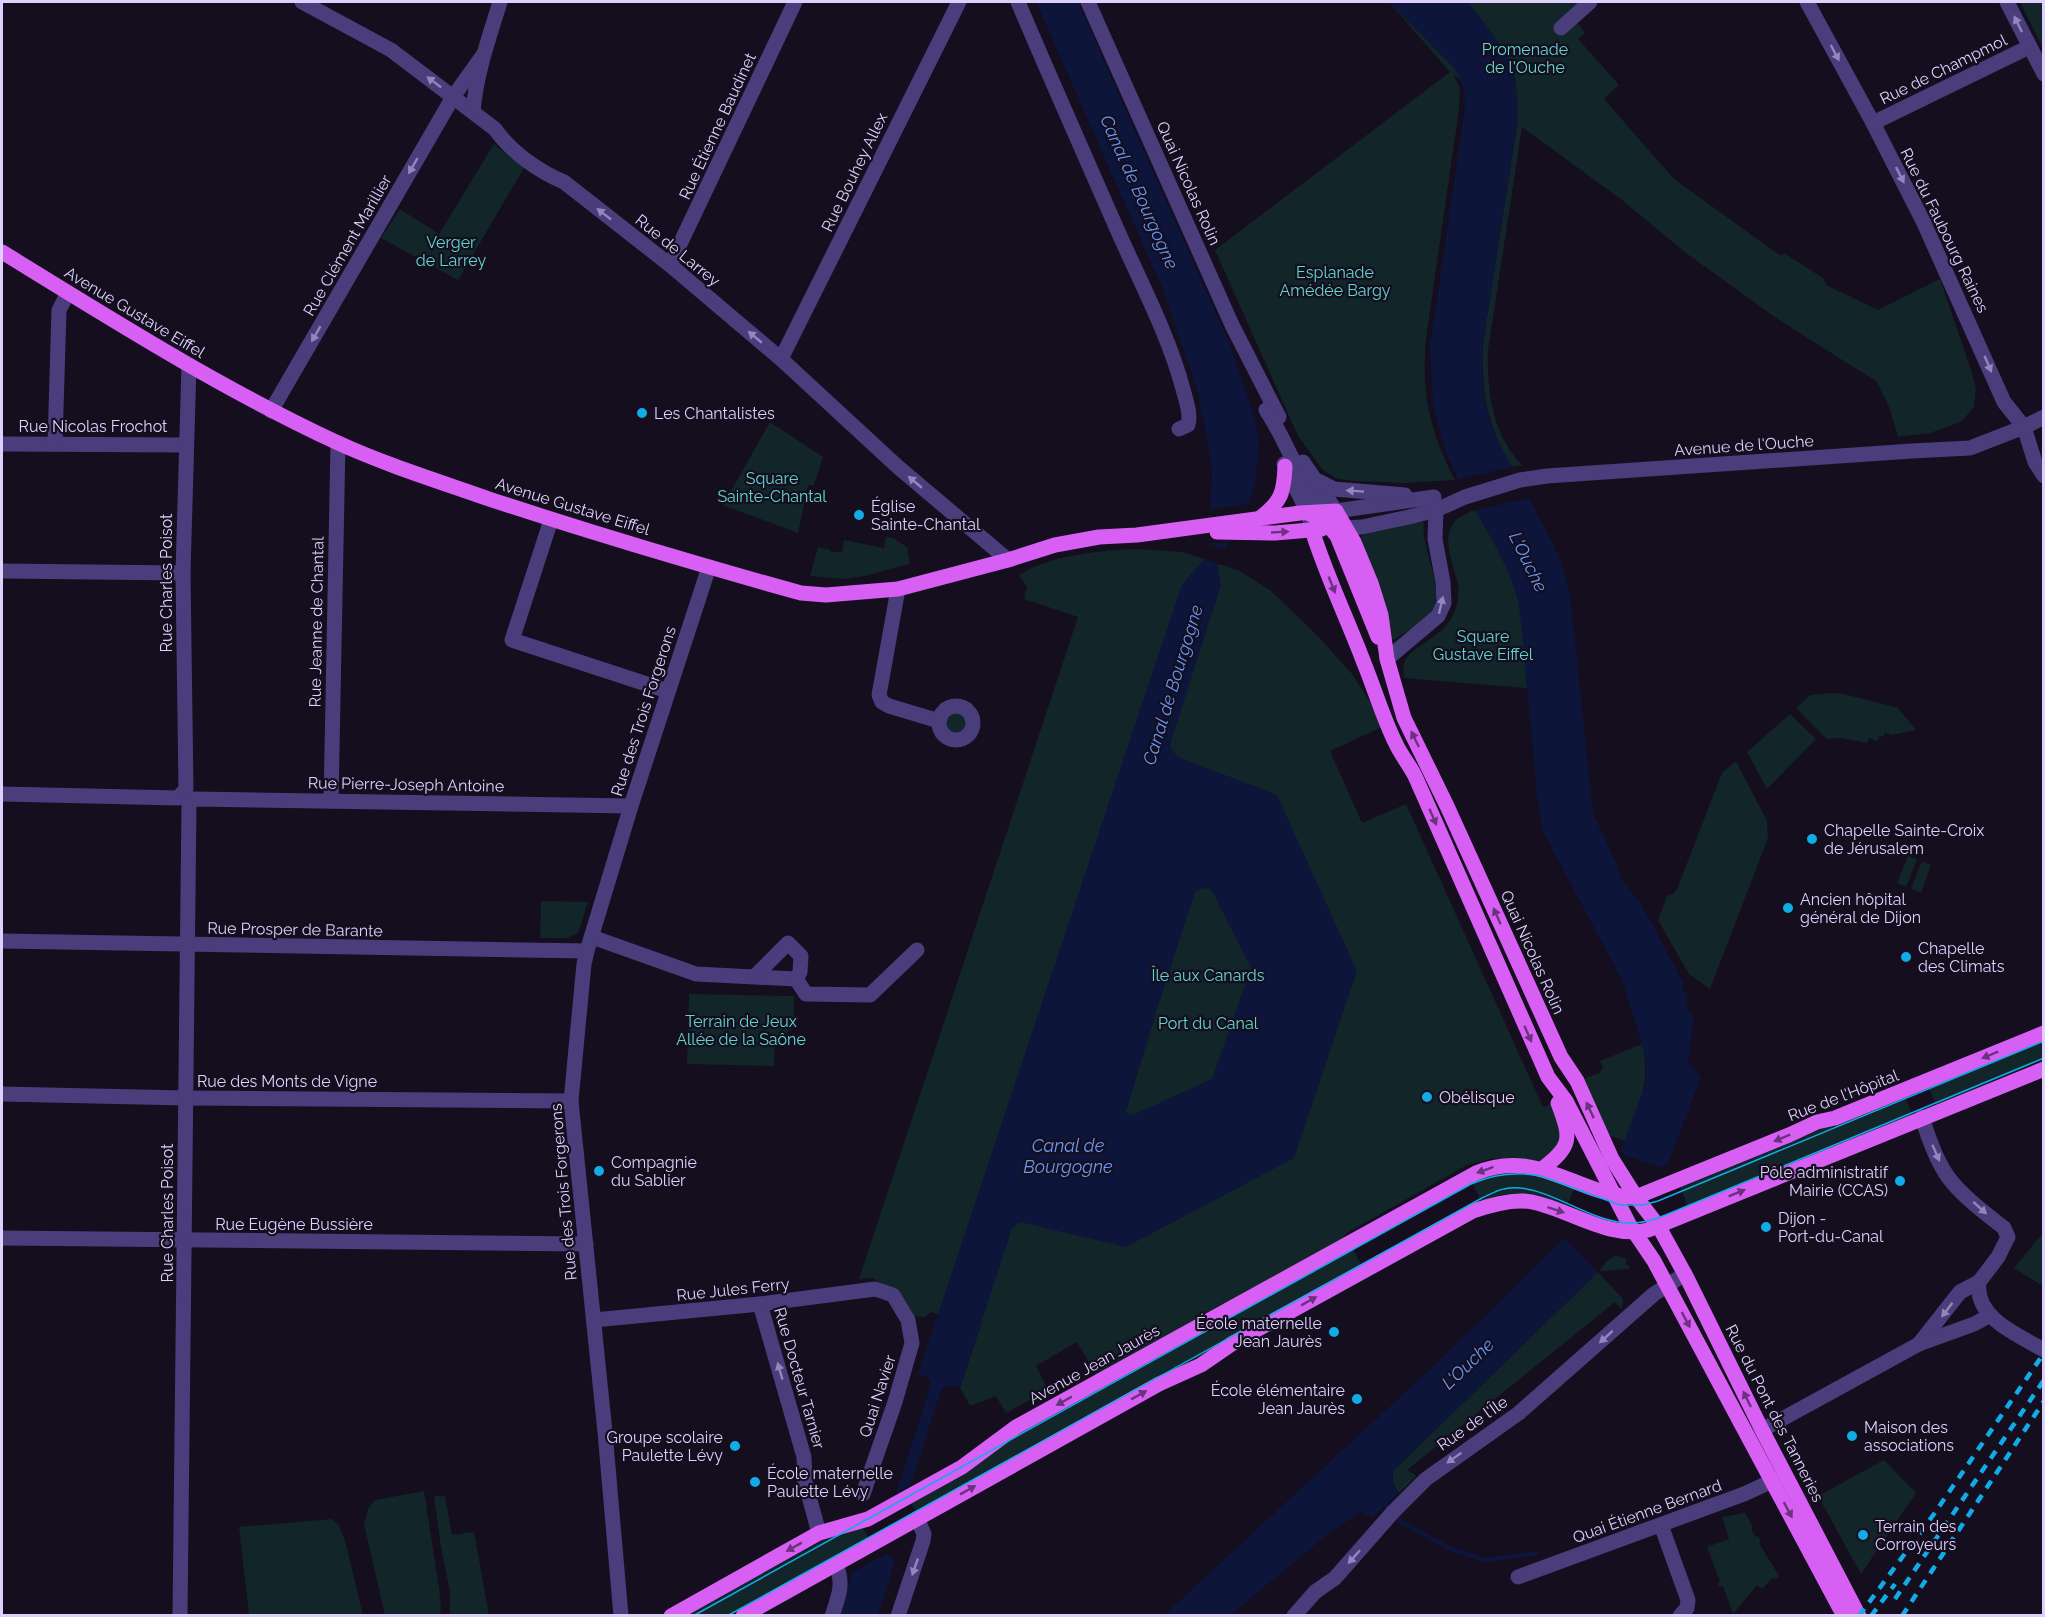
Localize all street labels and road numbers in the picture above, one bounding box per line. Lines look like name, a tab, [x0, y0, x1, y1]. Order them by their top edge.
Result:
street label: Rue de Champmol	[1877, 30, 2010, 108]
street label: Rue Étienne Baudinet	[674, 49, 760, 203]
street label: Rue Bouhey Allex	[817, 110, 891, 235]
street label: Quai Nicolas Rolin	[1153, 118, 1224, 248]
street label: Rue du Faubourg Raines	[1896, 145, 1993, 316]
street label: Rue Clément Marillier	[299, 171, 396, 319]
street label: Rue de Larrey	[631, 210, 724, 291]
street label: Avenue Gustave Eiffel	[61, 263, 209, 362]
street label: Rue Nicolas Frochot	[19, 417, 168, 436]
street label: Avenue de l'Ouche	[1674, 431, 1815, 460]
street label: Avenue Gustave Eiffel	[493, 474, 653, 539]
street label: Rue Charles Poisot	[157, 513, 176, 652]
street label: Rue Jeanne de Chantal	[306, 536, 328, 708]
street label: Rue des Trois Forgerons	[607, 624, 680, 799]
street label: Rue Pierre-Joseph Antoine	[308, 773, 504, 796]
street label: Quai Nicolas Rolin	[1497, 887, 1568, 1017]
street label: Rue Prosper de Barante	[207, 918, 383, 941]
street label: Rue de l'Hôpital	[1785, 1065, 1902, 1125]
street label: Rue des Monts de Vigne	[197, 1072, 377, 1091]
street label: Rue des Trois Forgerons	[546, 1102, 581, 1281]
street label: Rue Charles Poisot	[158, 1143, 177, 1282]
street label: Rue Eugène Bussière	[215, 1215, 373, 1234]
street label: Rue Jules Ferry	[675, 1274, 791, 1305]
street label: Rue Docteur Tarnier	[770, 1305, 829, 1451]
street label: Avenue Jean Jaurès	[1025, 1320, 1163, 1408]
street label: Rue du Pont des Tanneries	[1721, 1321, 1828, 1505]
street label: Quai Navier	[855, 1352, 900, 1440]
street label: Rue de l'Île	[1433, 1391, 1511, 1455]
street label: Quai Étienne Bernard	[1570, 1475, 1724, 1547]

